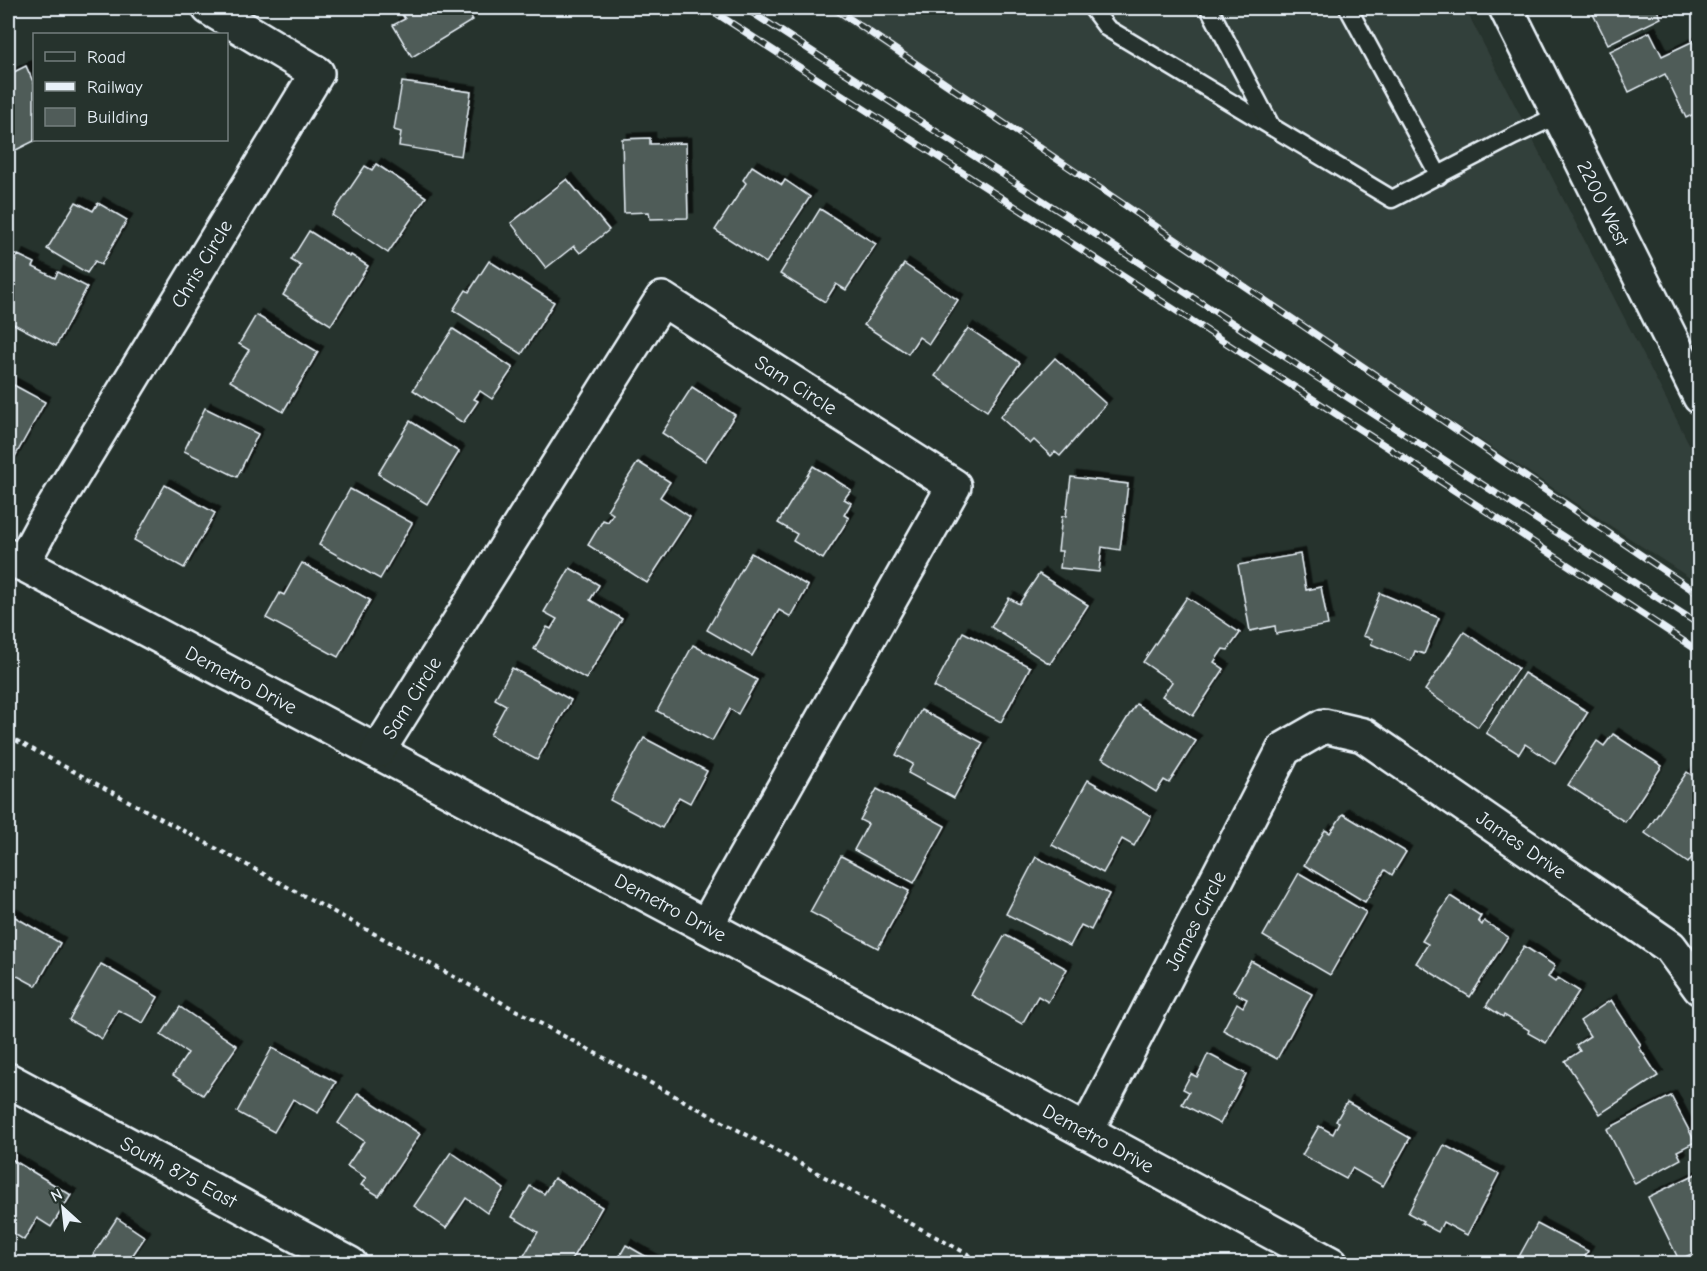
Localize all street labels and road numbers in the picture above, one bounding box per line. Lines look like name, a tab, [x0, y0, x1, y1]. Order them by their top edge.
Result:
street label: 2200 West	[1572, 157, 1635, 251]
street label: Chris Circle	[166, 215, 237, 312]
street label: Sam Circle	[751, 350, 841, 420]
street label: Demetro Drive	[182, 641, 301, 719]
street label: Sam Circle	[377, 652, 446, 743]
street label: James Drive	[1472, 805, 1571, 884]
street label: James Circle	[1160, 867, 1231, 974]
street label: Demetro Drive	[611, 868, 730, 946]
street label: Demetro Drive	[1039, 1099, 1158, 1178]
street label: South 875 East	[117, 1131, 242, 1213]

